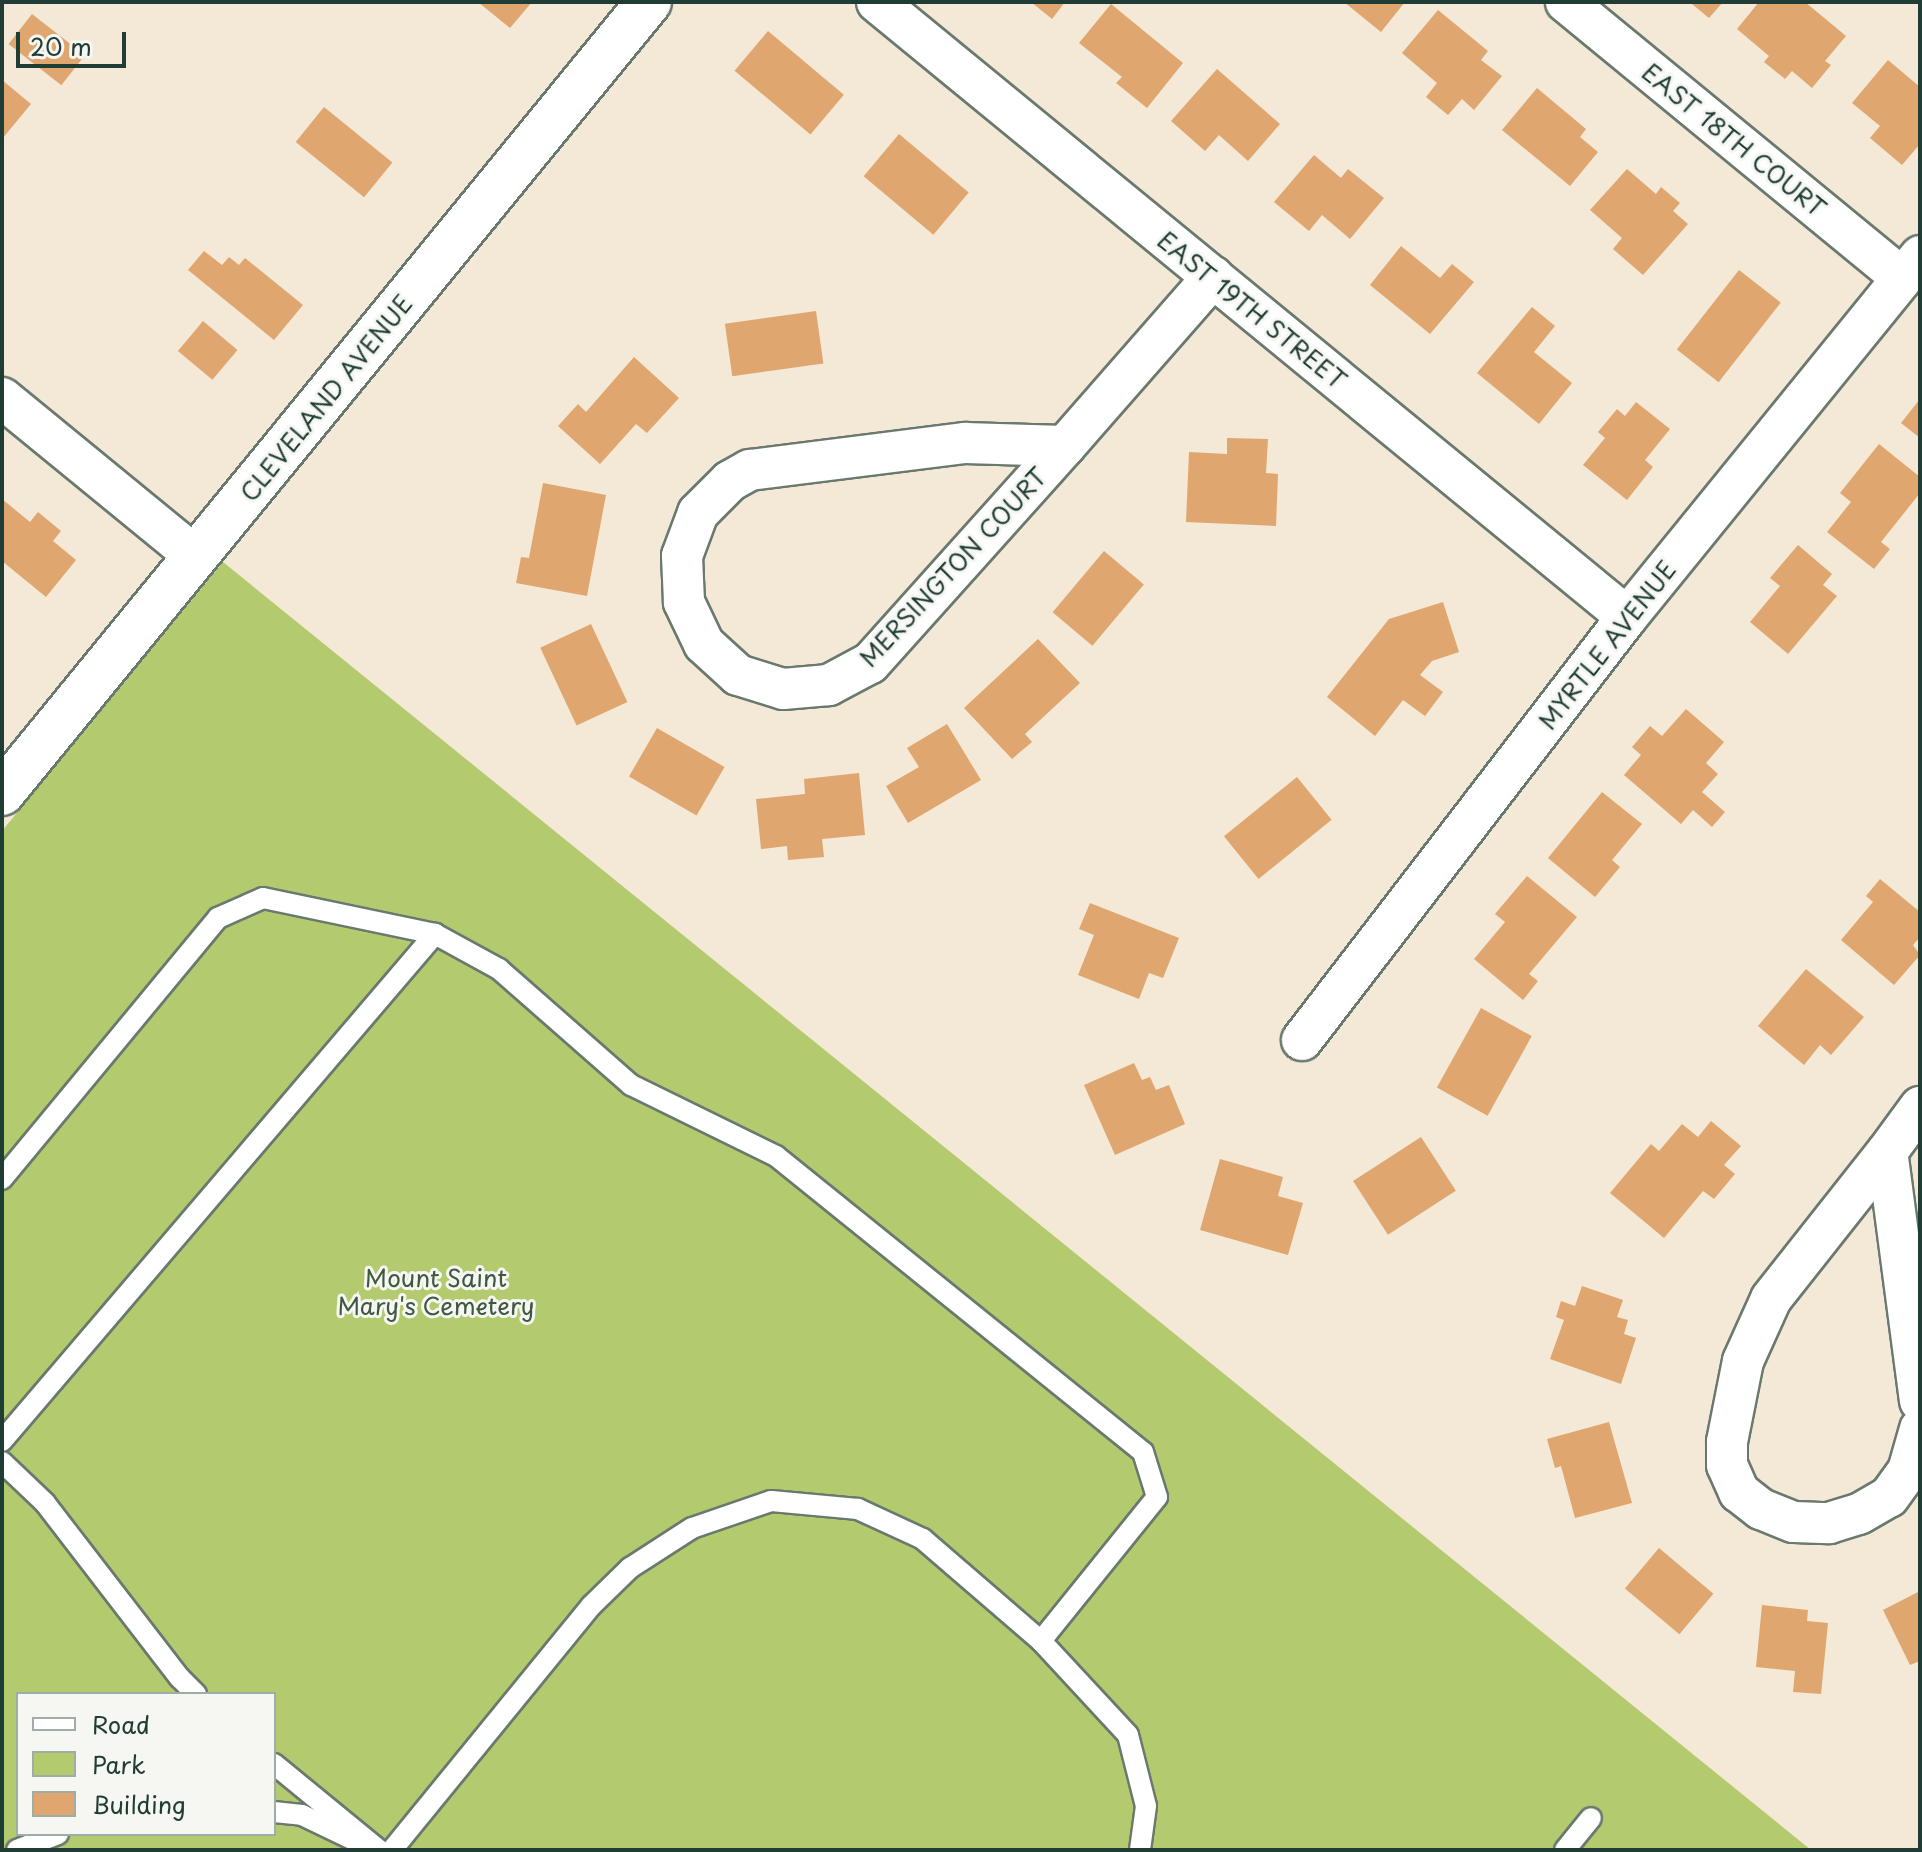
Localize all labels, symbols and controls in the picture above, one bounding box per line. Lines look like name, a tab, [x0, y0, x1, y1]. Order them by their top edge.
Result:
scale bar	[20, 16, 130, 66]
text: 20 m	[30, 28, 92, 64]
street label: EAST 18TH COURT	[1637, 58, 1831, 222]
street label: EAST 19TH STREET	[1152, 226, 1352, 394]
street label: CLEVELAND AVENUE	[235, 290, 417, 506]
street label: MERSINGTON COURT	[853, 462, 1053, 672]
street label: MYRTLE AVENUE	[1533, 556, 1681, 734]
park label: Mount Saint Mary's Cemetery	[337, 1264, 535, 1320]
legend	[16, 1692, 276, 1836]
text: Road	[92, 1706, 150, 1742]
text: Park	[92, 1746, 146, 1782]
text: Building	[92, 1786, 186, 1822]

